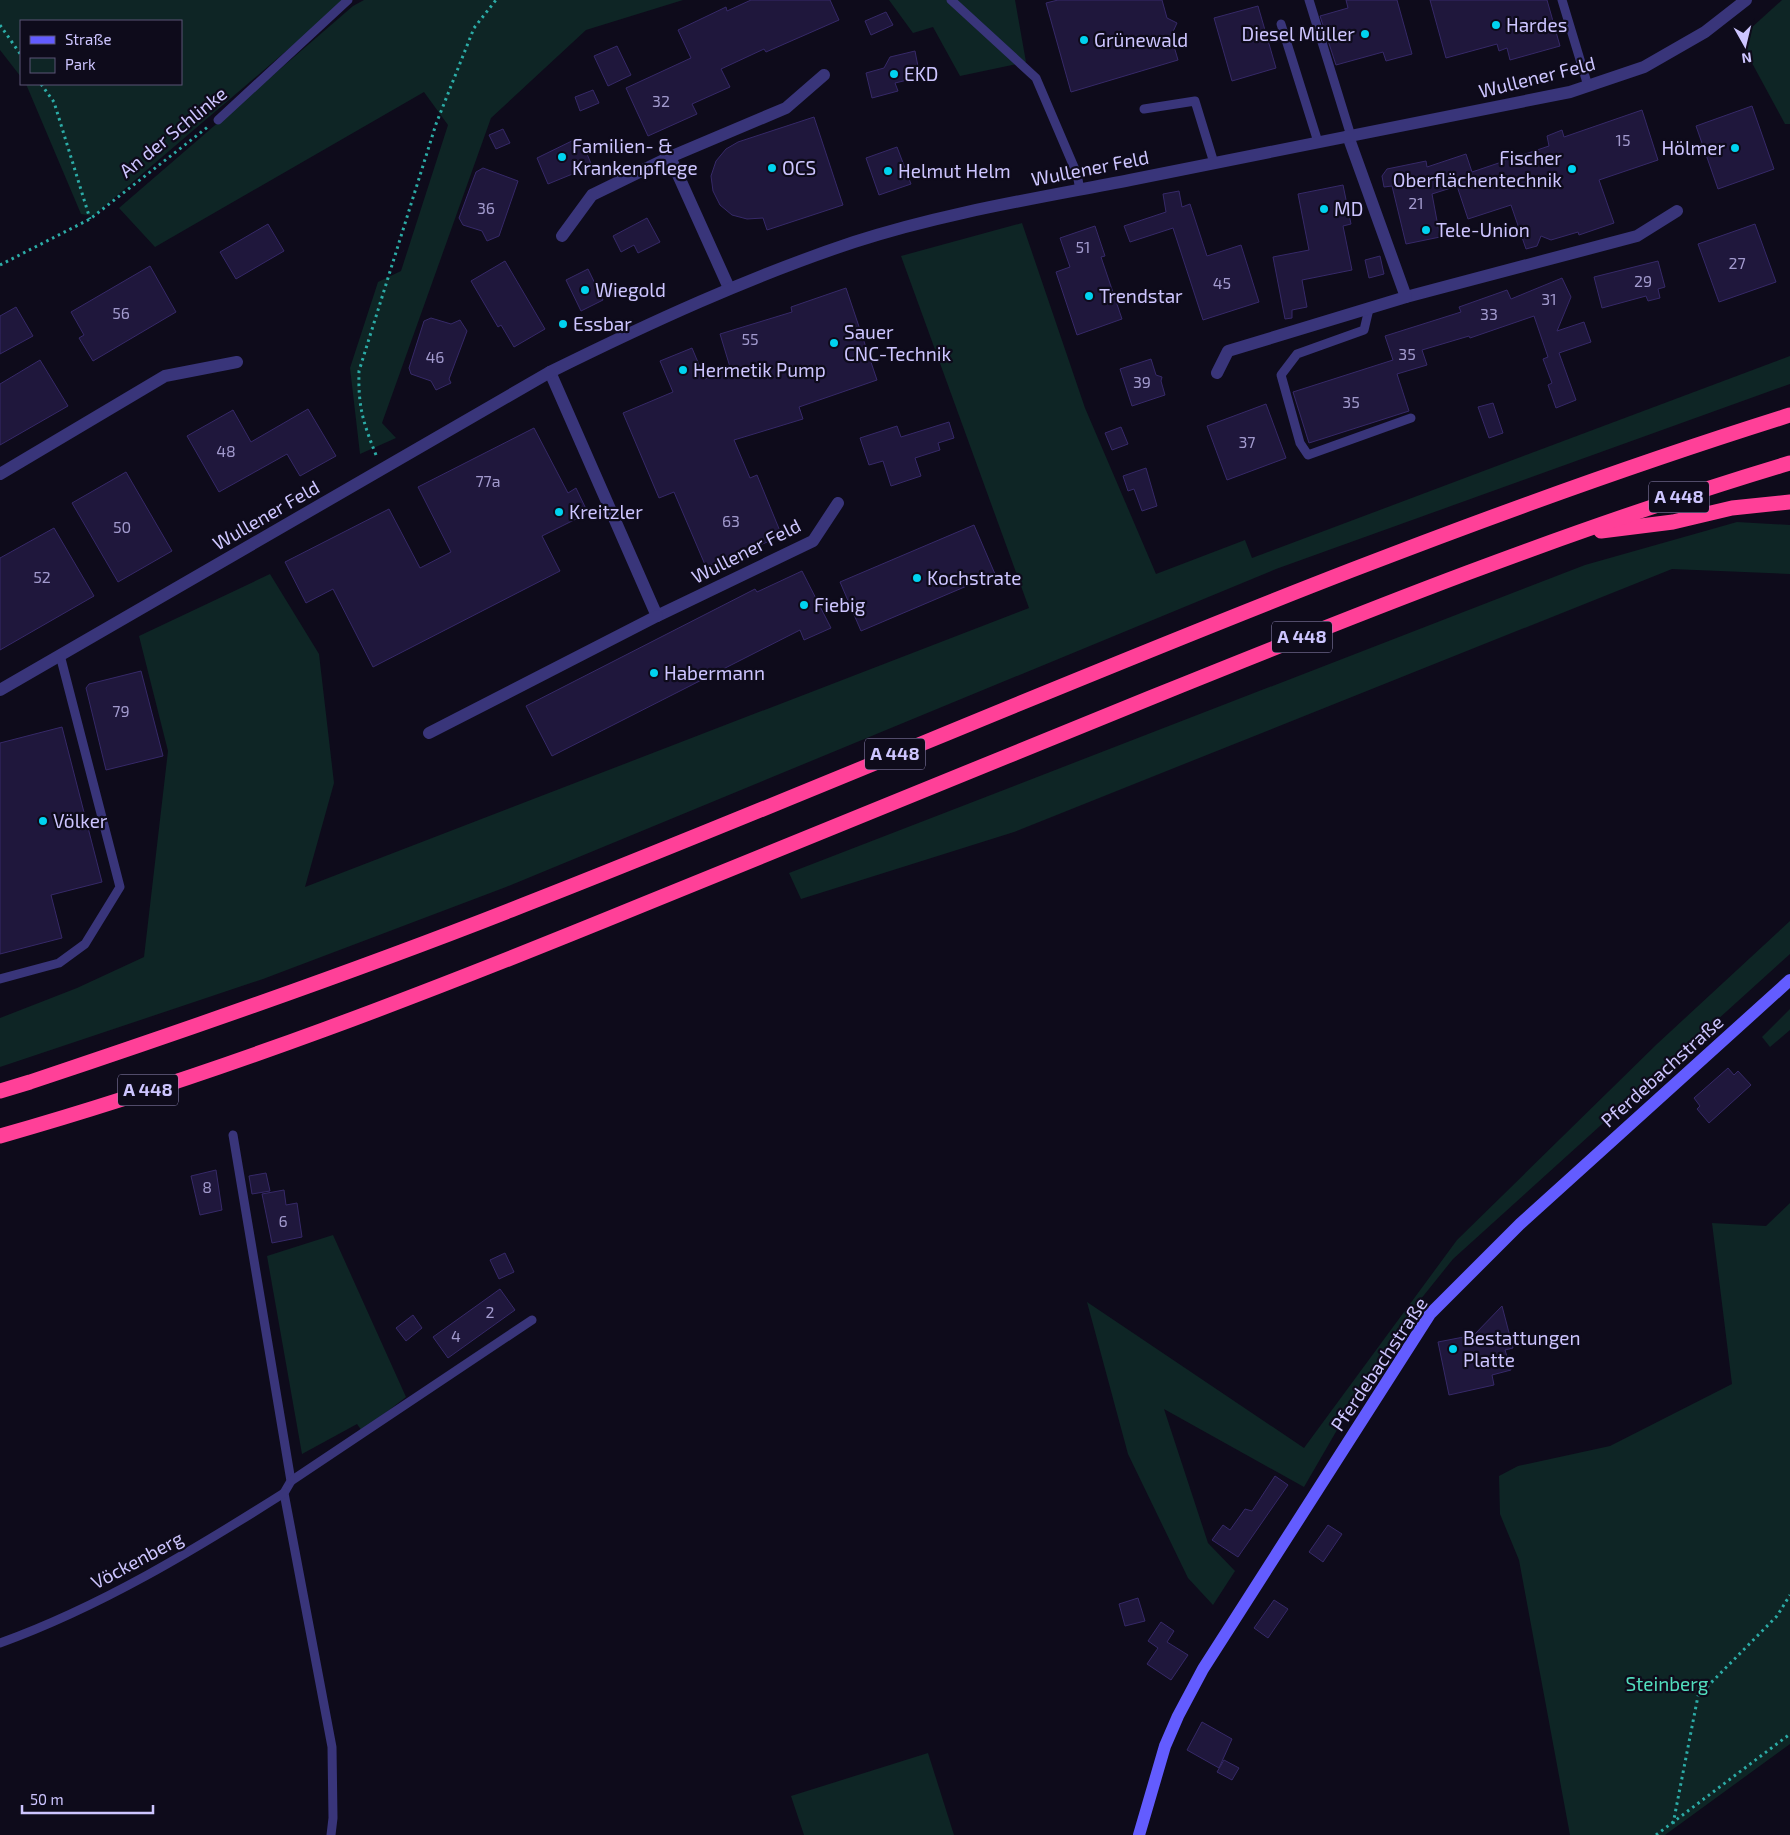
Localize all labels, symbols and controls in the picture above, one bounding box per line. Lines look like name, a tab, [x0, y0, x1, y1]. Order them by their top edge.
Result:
place label: Hardes	[1506, 13, 1567, 36]
marker: Hardes	[1490, 19, 1502, 31]
legend	[20, 20, 182, 85]
north arrow	[1720, 20, 1770, 70]
place label: Diesel Müller	[1242, 22, 1355, 45]
place label: Grünewald	[1094, 28, 1188, 51]
marker: Diesel Müller	[1359, 28, 1371, 40]
text: Straße	[65, 30, 111, 48]
marker: Grünewald	[1078, 34, 1090, 46]
text: N	[1741, 49, 1753, 67]
street label: Wullener Feld	[1476, 51, 1598, 102]
text: Park	[65, 55, 96, 73]
place label: EKD	[904, 62, 939, 85]
marker: EKD	[888, 68, 900, 80]
street label: An der Schlinke	[114, 81, 231, 182]
house number: 32	[652, 91, 670, 110]
house number: 15	[1616, 130, 1630, 149]
place label: Familien- & Krankenpflege	[572, 134, 698, 179]
place label: Hölmer	[1661, 136, 1725, 159]
marker: Hölmer	[1729, 142, 1741, 154]
street label: Wullener Feld	[1029, 145, 1151, 190]
place label: Fischer Oberflächentechnik	[1393, 146, 1562, 191]
marker: Familien- & Krankenpflege	[556, 151, 568, 163]
place label: OCS	[782, 156, 816, 179]
place label: Helmut Helm	[898, 159, 1011, 182]
marker: OCS	[766, 162, 778, 174]
marker: Fischer Oberflächentechnik	[1566, 163, 1578, 175]
marker: Helmut Helm	[882, 165, 894, 177]
house number: 21	[1408, 193, 1424, 212]
place label: MD	[1334, 197, 1363, 220]
house number: 36	[477, 198, 495, 217]
marker: MD	[1318, 203, 1330, 215]
place label: Tele-Union	[1436, 218, 1530, 241]
marker: Tele-Union	[1420, 224, 1432, 236]
house number: 51	[1076, 237, 1090, 256]
house number: 27	[1728, 253, 1746, 272]
house number: 29	[1634, 271, 1652, 290]
house number: 45	[1213, 273, 1231, 292]
place label: Wiegold	[595, 278, 666, 301]
marker: Wiegold	[579, 284, 591, 296]
place label: Trendstar	[1099, 284, 1183, 307]
house number: 31	[1541, 289, 1557, 308]
marker: Trendstar	[1083, 290, 1095, 302]
house number: 56	[112, 303, 130, 322]
house number: 33	[1480, 304, 1498, 323]
place label: Essbar	[573, 312, 632, 335]
marker: Essbar	[557, 318, 569, 330]
place label: Sauer CNC-Technik	[844, 320, 952, 365]
house number: 55	[741, 329, 759, 348]
marker: Sauer CNC-Technik	[828, 337, 840, 349]
house number: 35	[1398, 344, 1416, 363]
house number: 46	[426, 347, 445, 366]
place label: Hermetik Pump	[693, 358, 826, 381]
marker: Hermetik Pump	[677, 364, 689, 376]
house number: 39	[1133, 372, 1151, 391]
house number: 35	[1342, 392, 1360, 411]
house number: 37	[1238, 432, 1256, 451]
house number: 48	[216, 441, 236, 460]
house number: 77a	[475, 471, 501, 490]
street label: Wullener Feld	[208, 475, 323, 554]
road number: A 448	[1649, 482, 1709, 512]
place label: Kreitzler	[569, 500, 643, 523]
marker: Kreitzler	[553, 506, 565, 518]
house number: 63	[722, 511, 740, 530]
street label: Wullener Feld	[687, 513, 804, 588]
house number: 50	[113, 517, 131, 536]
place label: Kochstrate	[927, 566, 1022, 589]
house number: 52	[33, 567, 51, 586]
marker: Kochstrate	[911, 572, 923, 584]
place label: Fiebig	[814, 593, 866, 616]
marker: Fiebig	[798, 599, 810, 611]
road number: A 448	[1272, 622, 1332, 652]
place label: Habermann	[664, 661, 765, 684]
marker: Habermann	[648, 667, 660, 679]
house number: 79	[112, 701, 130, 720]
road number: A 448	[865, 739, 925, 770]
place label: Völker	[53, 809, 108, 832]
marker: Völker	[37, 815, 49, 827]
street label: Pferdebachstraße	[1596, 1010, 1728, 1132]
road number: A 448	[118, 1074, 178, 1106]
house number: 8	[202, 1177, 212, 1196]
house number: 6	[278, 1211, 288, 1230]
street label: Pferdebachstraße	[1325, 1292, 1432, 1435]
house number: 2	[486, 1302, 495, 1321]
house number: 4	[451, 1326, 461, 1345]
place label: Bestattungen Platte	[1463, 1326, 1580, 1371]
marker: Bestattungen Platte	[1447, 1343, 1459, 1355]
street label: Vöckenberg	[87, 1526, 187, 1593]
park label: Steinberg	[1626, 1672, 1709, 1695]
scale bar	[22, 1782, 154, 1814]
text: 50 m	[30, 1790, 64, 1808]

